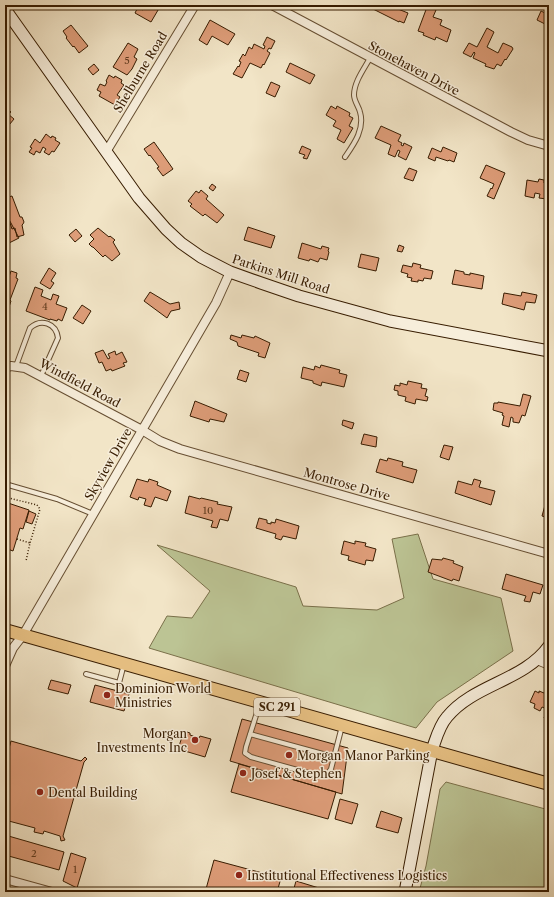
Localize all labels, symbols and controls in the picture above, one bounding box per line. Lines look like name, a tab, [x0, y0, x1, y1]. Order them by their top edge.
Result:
street label: Shelburne Road	[110, 28, 170, 115]
street label: Stonehaven Drive	[366, 38, 462, 99]
house number: 5	[124, 54, 130, 67]
street label: Parkins Mill Road	[230, 251, 332, 297]
house number: 4	[42, 300, 48, 313]
street label: Windfield Road	[36, 355, 124, 411]
street label: Skyview Drive	[81, 425, 135, 503]
street label: Montrose Drive	[302, 464, 392, 504]
house number: 10	[203, 504, 213, 517]
place label: Dominion World Ministries	[115, 681, 212, 710]
marker: Dominion World Ministries	[102, 690, 112, 700]
road number: SC 291	[254, 698, 300, 716]
place label: Morgan Investments Inc	[97, 726, 187, 755]
marker: Morgan Investments Inc	[190, 735, 200, 745]
place label: Morgan Manor Parking	[297, 748, 430, 763]
marker: Morgan Manor Parking	[284, 750, 294, 760]
place label: Josef & Stephen	[249, 766, 343, 781]
marker: Josef & Stephen	[238, 768, 248, 778]
place label: Dental Building	[48, 785, 138, 800]
marker: Dental Building	[35, 787, 45, 797]
house number: 2	[31, 847, 37, 860]
house number: 1	[73, 863, 78, 876]
place label: Institutional Effectiveness Logistics	[247, 868, 447, 883]
marker: Institutional Effectiveness Logistics	[234, 870, 244, 880]

